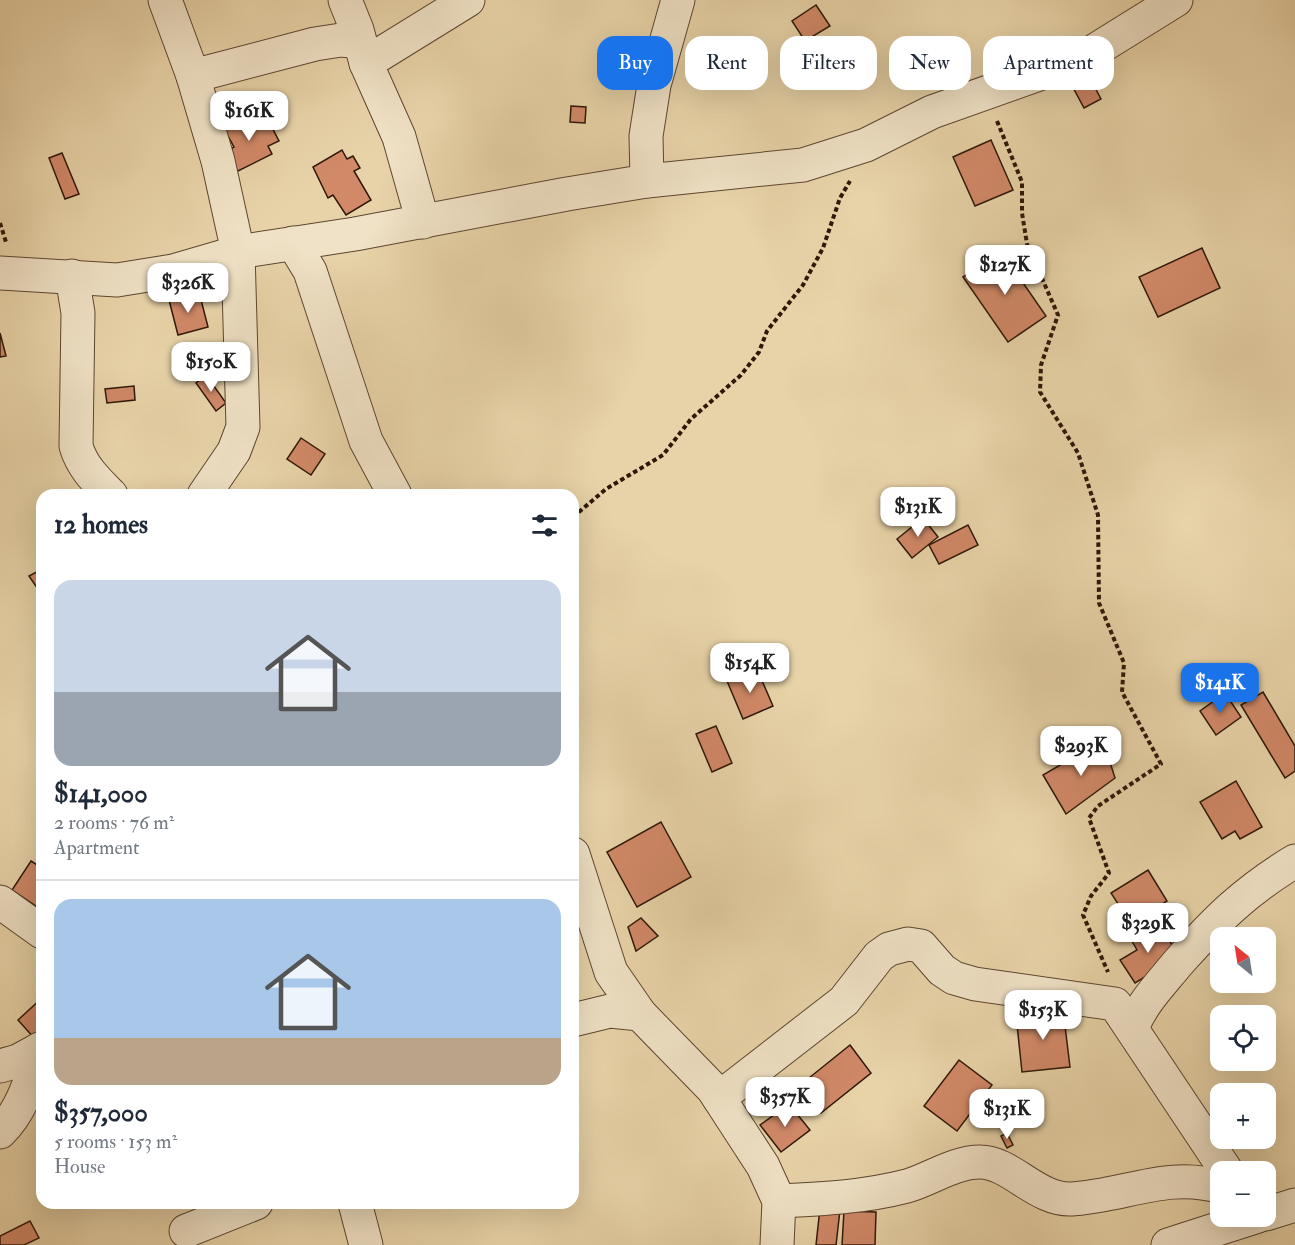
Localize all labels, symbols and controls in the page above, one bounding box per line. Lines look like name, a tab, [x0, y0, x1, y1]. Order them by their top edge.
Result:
chip: Buy	[597, 36, 673, 90]
chip: Rent	[685, 36, 768, 90]
chip: Filters	[780, 36, 877, 90]
chip: New	[889, 36, 971, 90]
chip: Apartment	[983, 36, 1114, 90]
pin: $161K	[207, 91, 291, 142]
text: $161K	[224, 98, 274, 123]
pin: $127K	[963, 245, 1047, 296]
text: $127K	[979, 252, 1031, 277]
pin: $326K	[146, 263, 230, 314]
text: $326K	[161, 270, 215, 295]
pin: $150K	[169, 342, 253, 393]
text: $150K	[185, 349, 237, 374]
pin: $131K	[876, 487, 960, 538]
text: $131K	[894, 494, 942, 519]
text: 12 homes	[54, 509, 148, 541]
icon: filters	[528, 509, 561, 542]
icon: home	[254, 619, 362, 727]
pin: $154K	[708, 643, 792, 694]
text: $154K	[724, 650, 776, 675]
pin: $141K	[1178, 663, 1262, 714]
text: $141K	[1195, 670, 1245, 695]
pin: $293K	[1039, 726, 1123, 777]
text: $293K	[1054, 733, 1108, 758]
text: $141,000	[54, 778, 147, 810]
text: 2 rooms · 76 m²	[54, 810, 174, 835]
text: Apartment	[54, 835, 139, 860]
pin: $329K	[1106, 903, 1190, 954]
text: $329K	[1121, 910, 1175, 935]
north arrow	[1210, 927, 1276, 993]
map controls	[1210, 927, 1276, 1227]
icon: home	[254, 938, 362, 1046]
pin: $153K	[1001, 990, 1085, 1041]
text: $153K	[1019, 997, 1067, 1022]
button: locate	[1210, 1005, 1276, 1071]
pin: $357K	[743, 1077, 827, 1128]
button: +	[1210, 1083, 1276, 1149]
text: $357K	[760, 1084, 810, 1109]
pin: $131K	[965, 1089, 1049, 1140]
text: $131K	[983, 1096, 1031, 1121]
text: $357,000	[54, 1097, 148, 1129]
text: 5 rooms · 153 m²	[54, 1129, 177, 1154]
text: House	[54, 1154, 105, 1179]
button: −	[1210, 1161, 1276, 1227]

